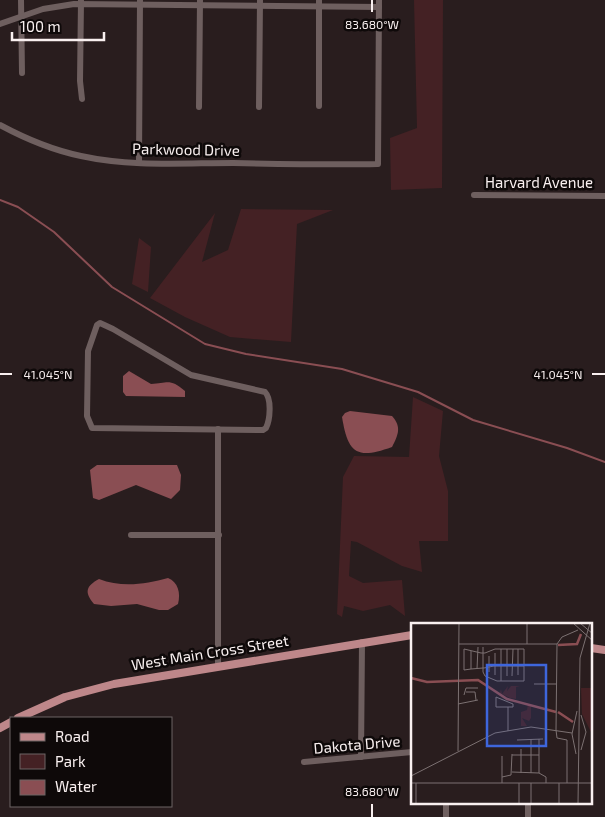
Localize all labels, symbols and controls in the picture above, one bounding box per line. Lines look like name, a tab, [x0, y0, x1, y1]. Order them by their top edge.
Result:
scale bar	[12, 10, 105, 42]
text: 100 m	[20, 17, 61, 35]
text: 83.680°W	[345, 17, 399, 31]
street label: Parkwood Drive	[132, 139, 240, 159]
street label: Harvard Avenue	[485, 173, 593, 191]
text: 41.045°N	[24, 367, 72, 381]
text: 41.045°N	[534, 367, 582, 381]
inset map	[411, 623, 592, 804]
street label: West Main Cross Street	[130, 631, 290, 673]
legend	[10, 717, 172, 807]
text: Road	[55, 727, 90, 745]
street label: Dakota Drive	[313, 731, 401, 757]
text: Park	[55, 752, 86, 770]
text: Water	[55, 777, 97, 795]
text: 83.680°W	[345, 784, 399, 798]

